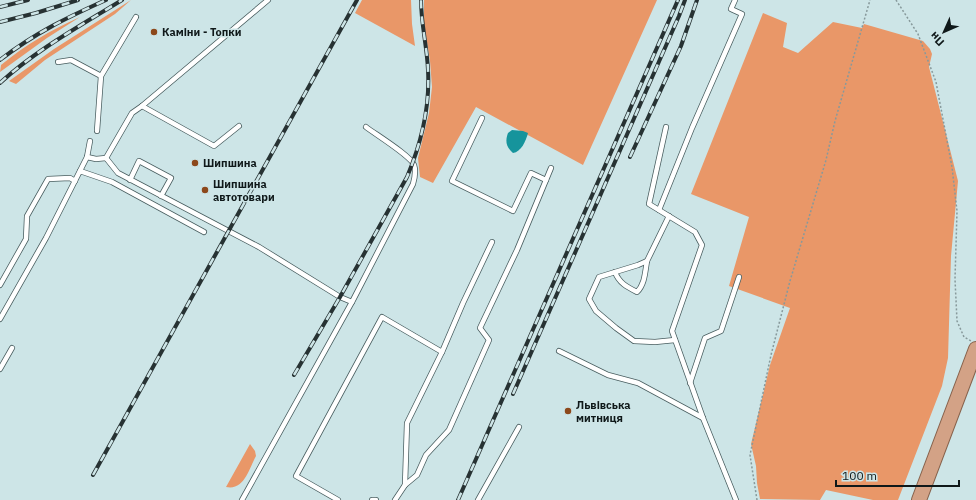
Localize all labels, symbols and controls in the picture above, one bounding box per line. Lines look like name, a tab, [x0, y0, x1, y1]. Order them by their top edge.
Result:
north arrow	[924, 12, 964, 52]
place label: Каміни - Топки	[162, 25, 242, 39]
marker: Каміни - Топки	[149, 27, 159, 37]
text: Пн	[927, 29, 947, 49]
place label: Шипшина	[203, 156, 257, 170]
marker: Шипшина	[190, 158, 200, 168]
place label: Шипшина автотовари	[213, 177, 275, 204]
marker: Шипшина автотовари	[200, 185, 210, 195]
place label: Львівська митниця	[576, 398, 631, 425]
marker: Львівська митниця	[563, 406, 573, 416]
scale bar	[836, 462, 959, 488]
text: 100 m	[842, 468, 877, 483]

